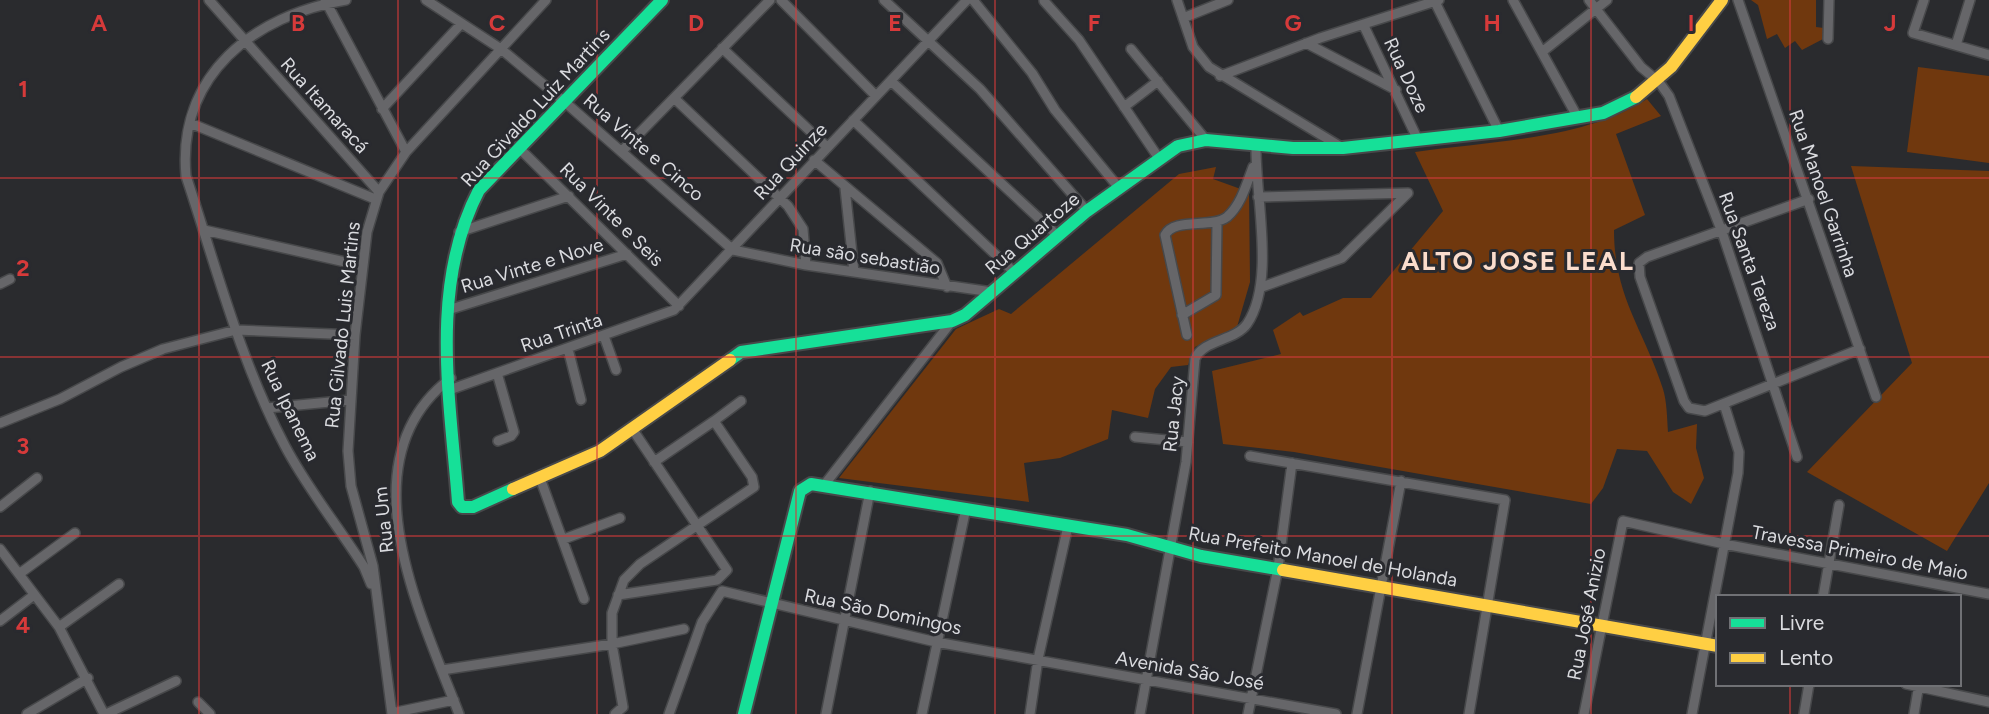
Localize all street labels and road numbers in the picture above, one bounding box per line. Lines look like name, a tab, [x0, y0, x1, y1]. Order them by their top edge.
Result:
street label: Rua Givaldo Luiz Martins	[456, 23, 615, 191]
street label: Rua Doze	[1379, 34, 1434, 117]
street label: Rua Itamaracá	[276, 53, 374, 158]
street label: Rua Vinte e Cinco	[579, 89, 709, 206]
street label: Rua Manoel Garrinha	[1784, 106, 1863, 280]
street label: Rua Quinze	[749, 118, 832, 205]
street label: Rua Vinte e Seis	[555, 158, 669, 271]
street label: Rua Quartoze	[980, 187, 1084, 280]
street label: Rua Santa Tereza	[1714, 189, 1785, 334]
street label: Rua Gilvado Luis Martins	[320, 220, 365, 430]
street label: Rua Vinte e Nove	[458, 233, 606, 298]
street label: Rua são sebastião	[788, 233, 942, 280]
street label: Rua Trinta	[517, 308, 605, 357]
street label: Rua Ipanema	[256, 356, 325, 465]
street label: Rua Jacy	[1158, 375, 1189, 453]
street label: Rua Um	[369, 486, 398, 554]
street label: Travessa Primeiro de Maio	[1750, 520, 1970, 585]
street label: Rua Prefeito Manoel de Holanda	[1187, 521, 1459, 591]
street label: Rua José Anizio	[1562, 546, 1611, 682]
street label: Rua São Domingos	[802, 584, 964, 639]
street label: Avenida São José	[1114, 646, 1266, 695]

